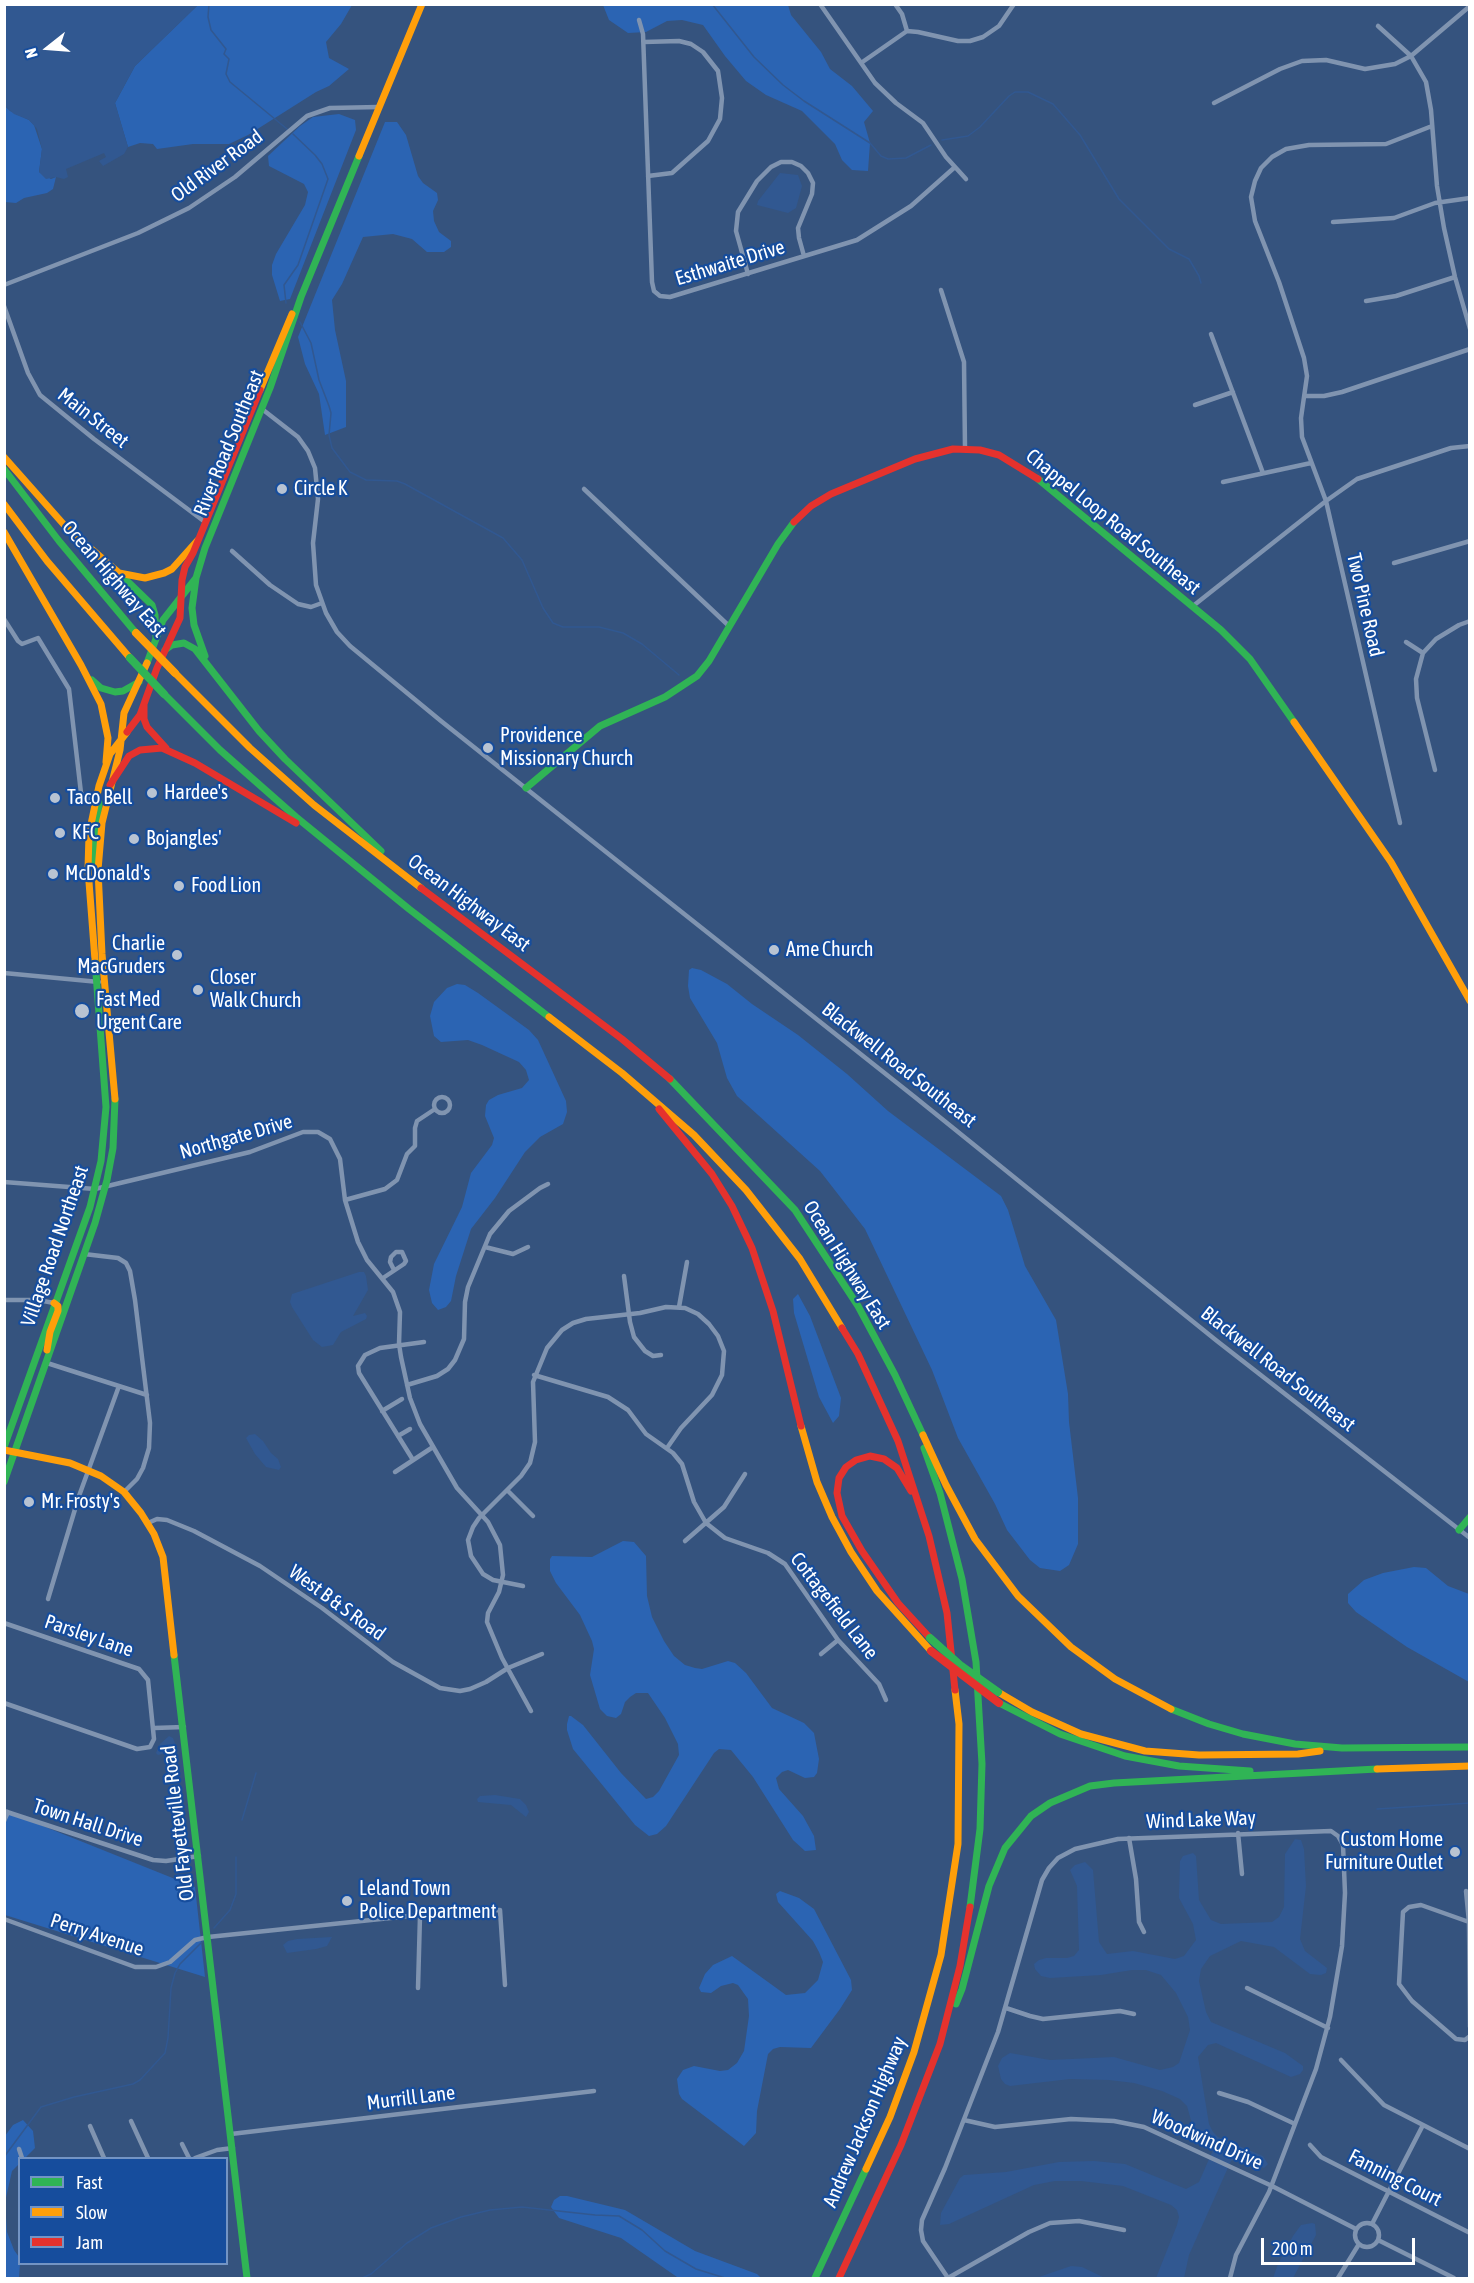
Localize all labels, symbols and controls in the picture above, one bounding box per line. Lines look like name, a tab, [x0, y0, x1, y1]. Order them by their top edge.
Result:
north arrow	[18, 18, 78, 78]
text: N	[21, 46, 41, 60]
street label: Old River Road	[166, 125, 268, 207]
street label: Esthwaite Drive	[673, 235, 787, 291]
street label: River Road Southeast	[189, 366, 269, 520]
street label: Main Street	[53, 383, 133, 453]
street label: Chappel Loop Road Southeast	[1021, 444, 1205, 600]
place label: Circle K	[294, 477, 348, 501]
marker: Circle K	[275, 482, 289, 496]
street label: Ocean Highway East	[57, 516, 171, 642]
street label: Two Pine Road	[1341, 551, 1389, 659]
place label: Providence Missionary Church	[500, 724, 633, 771]
marker: Providence Missionary Church	[481, 741, 495, 755]
place label: Hardee's	[164, 781, 228, 805]
place label: Taco Bell	[67, 786, 132, 810]
marker: Hardee's	[145, 786, 159, 800]
marker: Taco Bell	[48, 791, 62, 805]
place label: KFC	[72, 821, 99, 845]
marker: KFC	[53, 826, 67, 840]
place label: Bojangles'	[146, 827, 222, 851]
marker: Bojangles'	[127, 832, 141, 846]
street label: Ocean Highway East	[403, 849, 535, 957]
place label: McDonald's	[65, 862, 150, 886]
marker: McDonald's	[46, 867, 60, 881]
place label: Food Lion	[191, 874, 261, 898]
marker: Food Lion	[172, 879, 186, 893]
place label: Charlie MacGruders	[77, 932, 165, 979]
place label: Ame Church	[786, 938, 873, 962]
marker: Ame Church	[767, 943, 781, 957]
marker: Charlie MacGruders	[170, 948, 184, 962]
place label: Closer Walk Church	[210, 966, 301, 1013]
marker: Closer Walk Church	[191, 983, 205, 997]
place label: Fast Med Urgent Care	[96, 988, 182, 1035]
street label: Blackwell Road Southeast	[817, 997, 981, 1133]
marker: Fast Med Urgent Care	[73, 1002, 91, 1020]
street label: Northgate Drive	[177, 1109, 295, 1165]
street label: Village Road Northeast	[16, 1162, 94, 1330]
street label: Ocean Highway East	[798, 1196, 896, 1334]
street label: Blackwell Road Southeast	[1196, 1301, 1360, 1437]
place label: Mr. Frosty's	[41, 1490, 120, 1514]
marker: Mr. Frosty's	[22, 1495, 36, 1509]
street label: Cottagefield Lane	[785, 1548, 883, 1664]
street label: West B & S Road	[284, 1560, 390, 1646]
street label: Parsley Lane	[41, 1610, 137, 1662]
street label: Old Fayetteville Road	[157, 1744, 199, 1902]
street label: Town Hall Drive	[30, 1794, 146, 1852]
street label: Wind Lake Way	[1146, 1806, 1256, 1834]
place label: Custom Home Furniture Outlet	[1325, 1828, 1443, 1875]
marker: Custom Home Furniture Outlet	[1448, 1845, 1462, 1859]
place label: Leland Town Police Department	[359, 1877, 497, 1924]
marker: Leland Town Police Department	[340, 1894, 354, 1908]
street label: Perry Avenue	[47, 1909, 147, 1961]
street label: Andrew Jackson Highway	[818, 2033, 912, 2211]
street label: Murrill Lane	[366, 2081, 456, 2115]
street label: Woodwind Drive	[1148, 2105, 1266, 2175]
street label: Fanning Court	[1344, 2144, 1446, 2212]
legend	[18, 2157, 228, 2265]
text: Fast	[76, 2172, 103, 2193]
text: Slow	[76, 2202, 107, 2223]
scale bar	[1264, 2226, 1418, 2264]
text: Jam	[76, 2232, 103, 2253]
text: 200 m	[1272, 2238, 1313, 2259]

